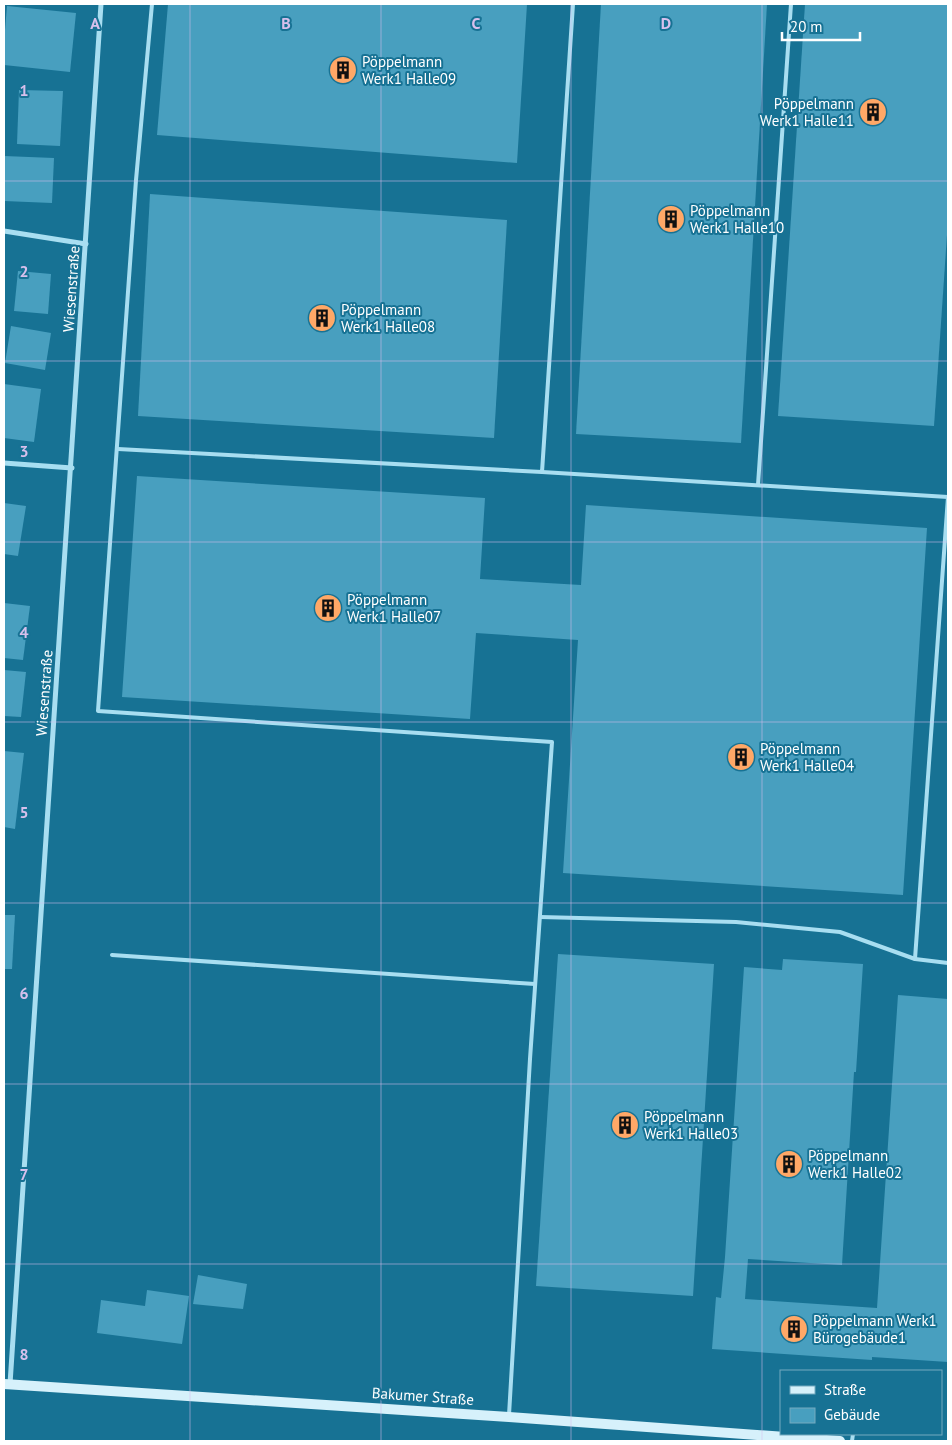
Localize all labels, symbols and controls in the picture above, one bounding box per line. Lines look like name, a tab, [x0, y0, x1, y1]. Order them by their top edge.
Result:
scale bar	[782, 10, 860, 42]
text: A	[90, 13, 100, 33]
text: B	[281, 13, 291, 33]
text: C	[472, 13, 481, 33]
text: D	[661, 13, 671, 33]
text: 20 m	[790, 17, 823, 36]
place label: Pöppelmann Werk1 Halle09	[362, 52, 456, 88]
building icon: Pöppelmann Werk1 Halle09	[328, 55, 358, 85]
text: 1	[19, 80, 29, 100]
place label: Pöppelmann Werk1 Halle11	[760, 94, 854, 130]
building icon: Pöppelmann Werk1 Halle11	[858, 97, 888, 127]
place label: Pöppelmann Werk1 Halle10	[690, 201, 784, 237]
building icon: Pöppelmann Werk1 Halle10	[656, 204, 686, 234]
street label: Wiesenstraße	[59, 245, 83, 333]
text: 2	[19, 261, 29, 281]
place label: Pöppelmann Werk1 Halle08	[341, 300, 435, 336]
building icon: Pöppelmann Werk1 Halle08	[307, 303, 337, 333]
text: 3	[19, 441, 29, 461]
place label: Pöppelmann Werk1 Halle07	[347, 590, 441, 626]
building icon: Pöppelmann Werk1 Halle07	[313, 593, 343, 623]
text: 4	[19, 622, 29, 642]
street label: Wiesenstraße	[32, 649, 56, 737]
place label: Pöppelmann Werk1 Halle04	[760, 739, 854, 775]
building icon: Pöppelmann Werk1 Halle04	[726, 742, 756, 772]
text: 5	[19, 802, 29, 822]
text: 6	[19, 983, 29, 1003]
place label: Pöppelmann Werk1 Halle03	[644, 1107, 738, 1143]
building icon: Pöppelmann Werk1 Halle03	[610, 1110, 640, 1140]
place label: Pöppelmann Werk1 Halle02	[808, 1146, 902, 1182]
building icon: Pöppelmann Werk1 Halle02	[774, 1149, 804, 1179]
text: 7	[19, 1164, 29, 1184]
place label: Pöppelmann Werk1 Bürogebäude1	[813, 1311, 937, 1347]
building icon: Pöppelmann Werk1 Bürogebäude1	[779, 1314, 809, 1344]
text: 8	[19, 1344, 29, 1364]
legend	[780, 1370, 942, 1435]
text: Straße	[824, 1380, 866, 1399]
street label: Bakumer Straße	[371, 1383, 475, 1409]
text: Gebäude	[824, 1405, 880, 1424]

